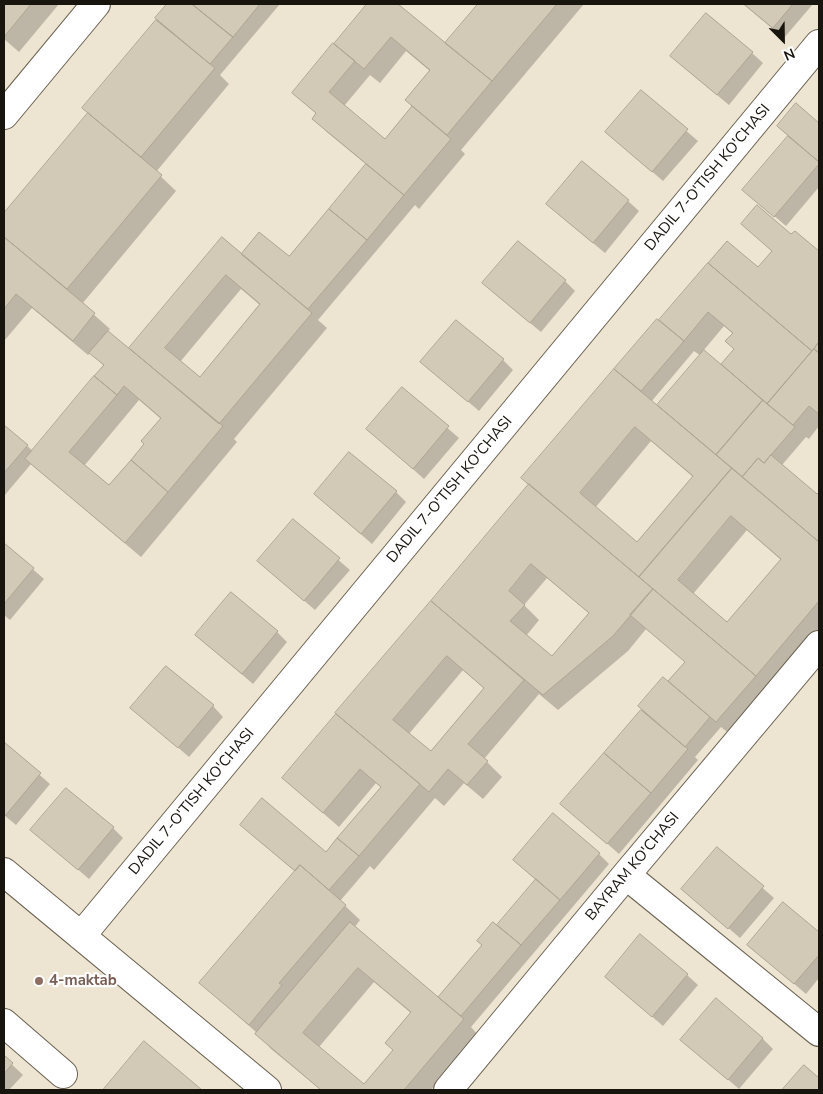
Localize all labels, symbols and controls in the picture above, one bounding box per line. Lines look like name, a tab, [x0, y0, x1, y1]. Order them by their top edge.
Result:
north arrow	[758, 15, 808, 65]
text: N	[781, 43, 798, 65]
street label: DADIL 7-O'TISH KO'CHASI	[641, 101, 775, 255]
street label: DADIL 7-O'TISH KO'CHASI	[383, 413, 517, 567]
street label: DADIL 7-O'TISH KO'CHASI	[125, 725, 259, 879]
street label: BAYRAM KO'CHASI	[582, 809, 684, 925]
place label: 4-maktab	[49, 972, 117, 990]
marker: 4-maktab	[33, 975, 45, 987]

